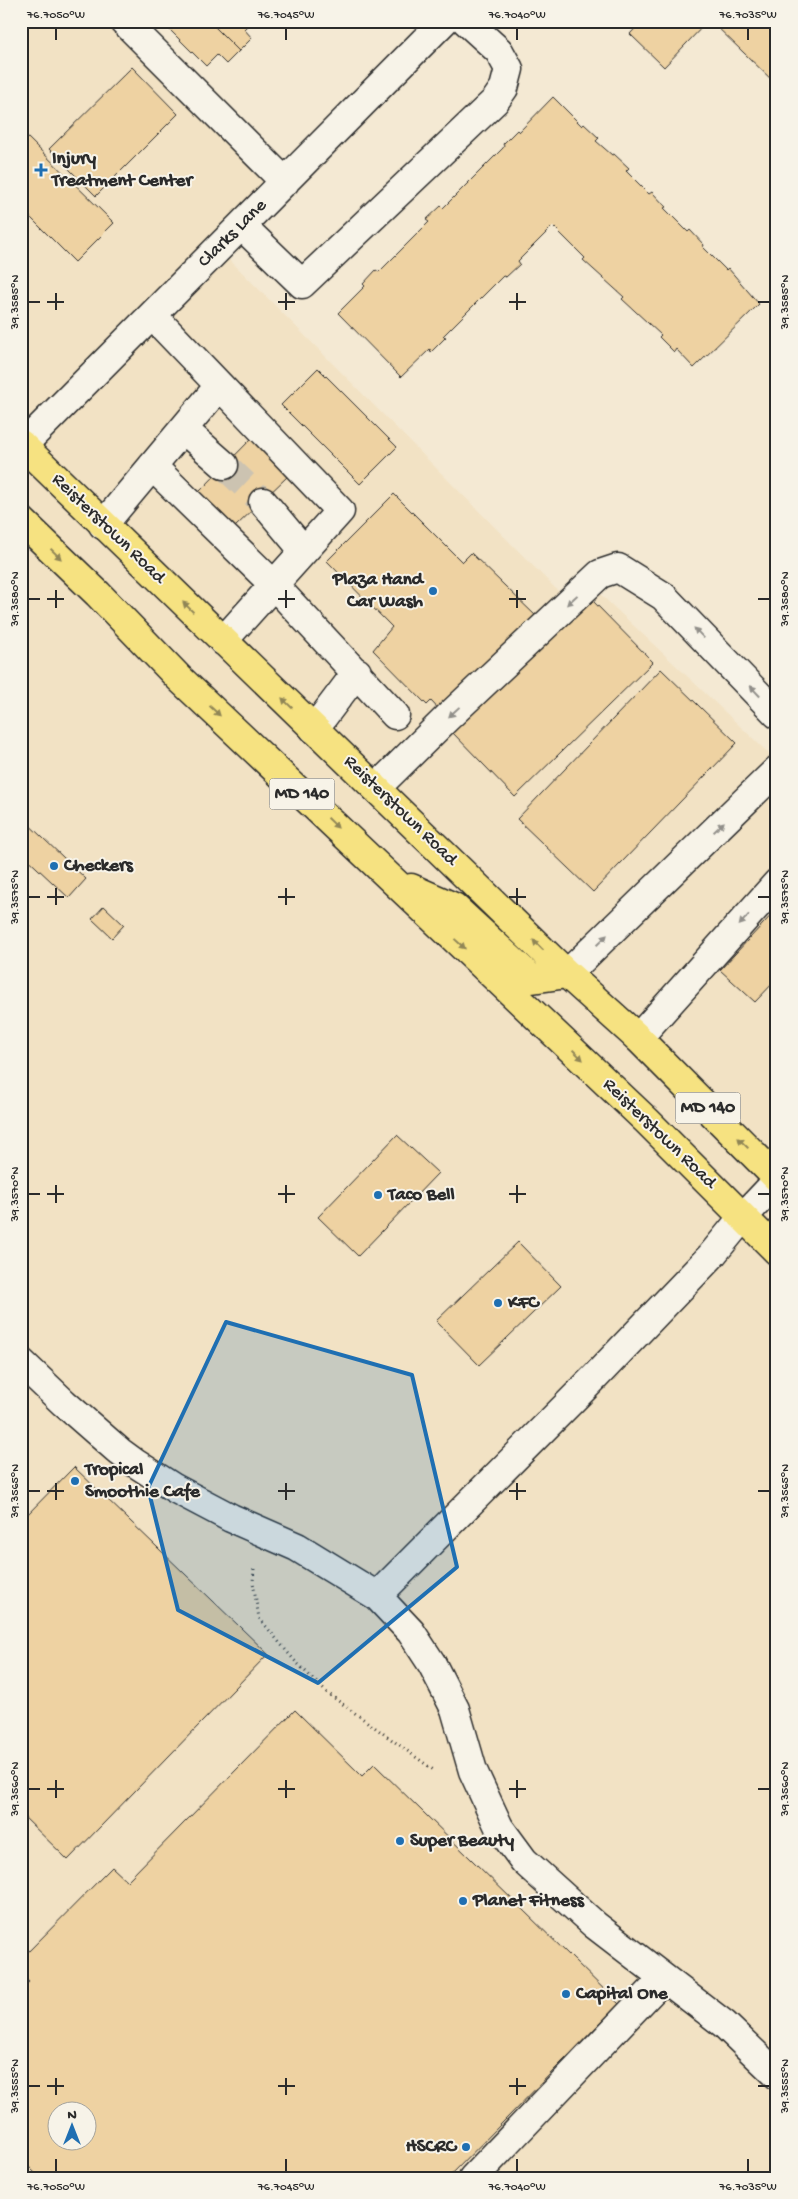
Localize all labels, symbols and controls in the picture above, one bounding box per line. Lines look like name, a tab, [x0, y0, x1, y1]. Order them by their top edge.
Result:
text: 76.7050°W	[26, 9, 85, 23]
text: 76.7045°W	[257, 9, 314, 23]
text: 76.7040°W	[487, 9, 546, 23]
text: 76.7035°W	[718, 9, 777, 23]
place label: Injury Treatment Center	[50, 148, 194, 193]
marker: Injury Treatment Center	[34, 163, 48, 177]
street label: Clarks Lane	[194, 195, 272, 273]
text: 39.3585°N	[9, 275, 23, 330]
text: 39.3585°N	[779, 275, 793, 330]
street label: Reisterstown Road	[46, 469, 171, 591]
one-way arrow	[50, 548, 62, 560]
place label: Plaza Hand Car Wash	[332, 569, 425, 614]
text: 39.3580°N	[9, 571, 23, 628]
text: 39.3580°N	[779, 571, 793, 628]
marker: Plaza Hand Car Wash	[427, 585, 439, 597]
one-way arrow	[566, 594, 578, 606]
one-way arrow	[182, 601, 194, 613]
one-way arrow	[693, 627, 705, 639]
one-way arrow	[749, 686, 761, 698]
one-way arrow	[282, 697, 294, 709]
one-way arrow	[208, 705, 220, 717]
one-way arrow	[448, 706, 460, 718]
street label: Reisterstown Road	[338, 751, 463, 873]
road number: MD 140	[270, 779, 334, 810]
one-way arrow	[326, 817, 338, 829]
one-way arrow	[712, 821, 724, 833]
place label: Checkers	[63, 855, 134, 878]
marker: Checkers	[48, 860, 60, 872]
text: 39.3575°N	[9, 870, 23, 925]
text: 39.3575°N	[779, 870, 793, 925]
one-way arrow	[738, 913, 750, 925]
one-way arrow	[596, 934, 608, 946]
one-way arrow	[453, 938, 466, 949]
one-way arrow	[532, 939, 544, 951]
one-way arrow	[572, 1049, 584, 1061]
street label: Reisterstown Road	[597, 1074, 722, 1196]
road number: MD 140	[676, 1092, 740, 1124]
one-way arrow	[737, 1137, 749, 1149]
text: 39.3570°N	[9, 1166, 23, 1222]
text: 39.3570°N	[779, 1166, 793, 1222]
place label: Taco Bell	[386, 1184, 455, 1207]
marker: Taco Bell	[372, 1189, 384, 1201]
place label: KFC	[507, 1292, 540, 1315]
marker: KFC	[492, 1297, 504, 1309]
place label: Tropical Smoothie Cafe	[83, 1459, 201, 1504]
text: 39.3565°N	[9, 1464, 23, 1519]
text: 39.3565°N	[779, 1464, 793, 1519]
marker: Tropical Smoothie Cafe	[69, 1475, 81, 1487]
text: 39.3560°N	[9, 1761, 23, 1817]
text: 39.3560°N	[779, 1761, 793, 1817]
place label: Super Beauty	[410, 1830, 515, 1853]
marker: Super Beauty	[394, 1835, 406, 1847]
place label: Planet Fitness	[472, 1890, 585, 1913]
marker: Planet Fitness	[457, 1895, 469, 1907]
place label: Capital One	[575, 1983, 669, 2006]
marker: Capital One	[560, 1988, 572, 2000]
text: 39.3555°N	[9, 2059, 23, 2114]
text: 39.3555°N	[779, 2059, 793, 2114]
north arrow	[48, 2102, 98, 2152]
text: N	[67, 2107, 77, 2124]
place label: HSCRC	[406, 2136, 458, 2159]
marker: HSCRC	[460, 2141, 472, 2153]
text: 76.7050°W	[26, 2181, 85, 2195]
text: 76.7045°W	[257, 2181, 314, 2195]
text: 76.7040°W	[487, 2181, 546, 2195]
text: 76.7035°W	[718, 2181, 777, 2195]

